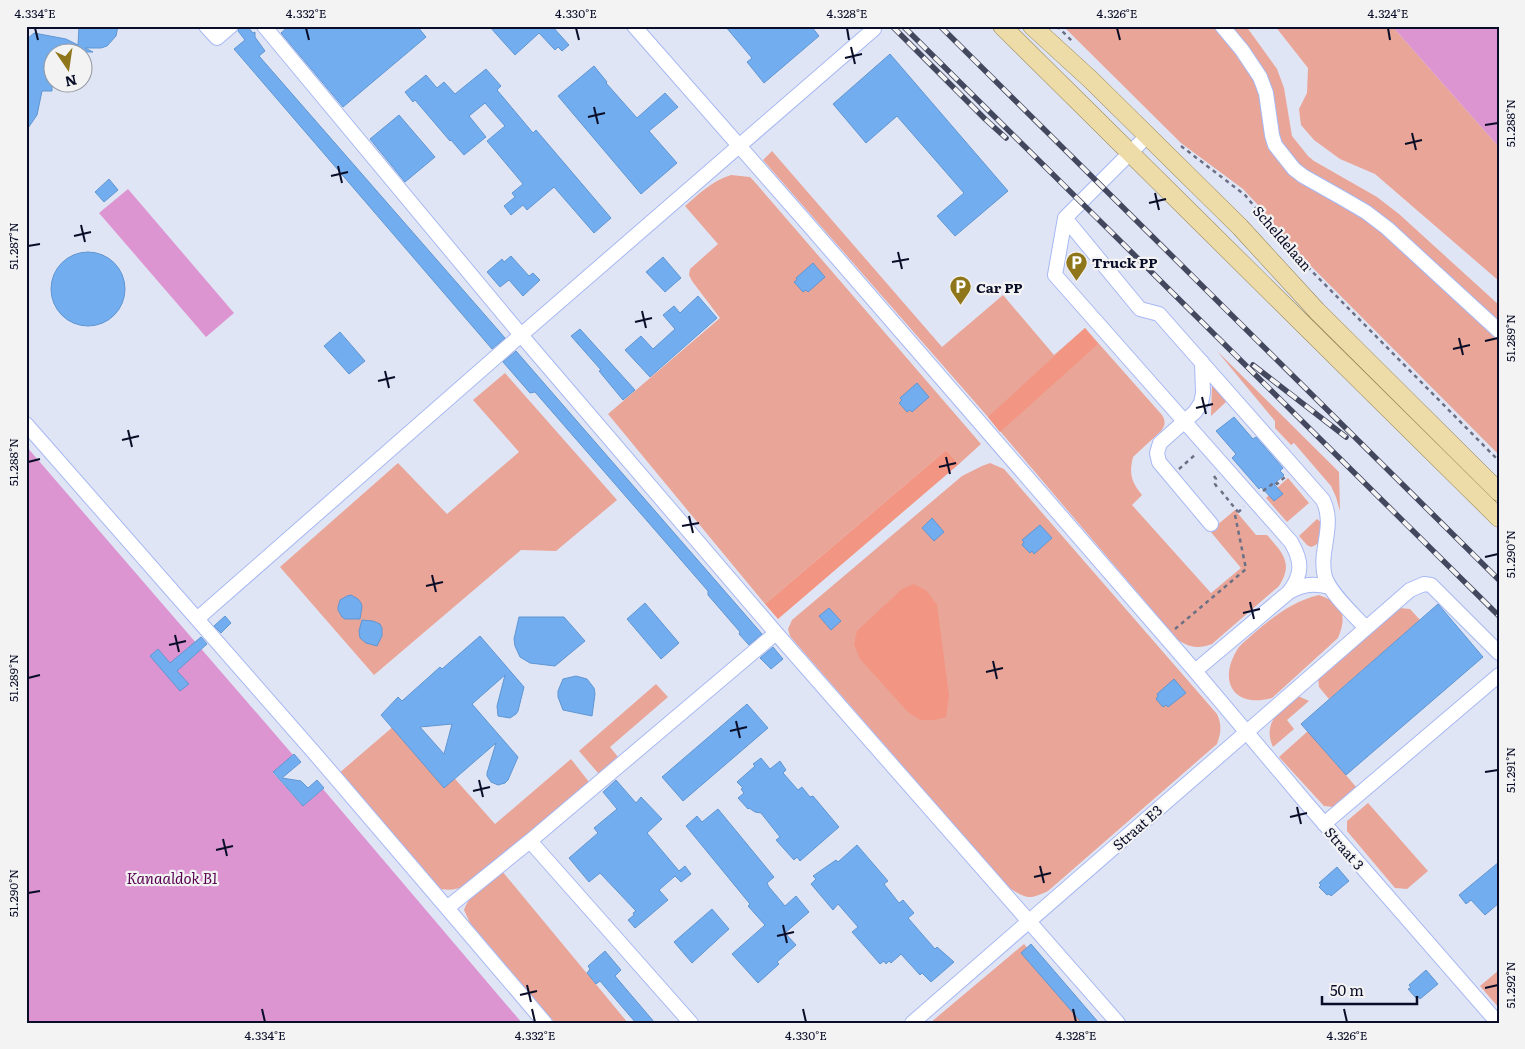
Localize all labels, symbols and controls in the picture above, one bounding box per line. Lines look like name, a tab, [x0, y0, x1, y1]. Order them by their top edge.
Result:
text: 4.334°E	[14, 4, 56, 22]
text: 4.332°E	[286, 4, 327, 22]
text: 4.330°E	[555, 4, 597, 22]
text: 4.328°E	[826, 4, 868, 22]
text: 4.326°E	[1097, 4, 1138, 22]
text: 4.324°E	[1368, 4, 1409, 22]
north arrow	[42, 42, 92, 92]
text: N	[63, 71, 79, 93]
text: 51.288°N	[1501, 99, 1519, 147]
street label: Scheldelaan	[1249, 201, 1317, 275]
text: 51.287°N	[4, 222, 22, 270]
parking icon: Truck PP	[1064, 250, 1088, 281]
place label: Truck PP	[1092, 252, 1157, 272]
parking icon: Car PP	[948, 275, 972, 306]
place label: Car PP	[976, 277, 1023, 297]
text: 51.289°N	[1501, 314, 1519, 362]
text: 51.288°N	[4, 438, 22, 486]
text: 51.290°N	[1501, 530, 1519, 578]
text: 51.289°N	[4, 654, 22, 702]
text: 51.291°N	[1501, 747, 1519, 793]
street label: Straat E3	[1108, 800, 1166, 854]
street label: Straat 3	[1321, 822, 1369, 874]
water label: Kanaaldok B1	[127, 866, 218, 889]
text: 51.290°N	[4, 869, 22, 917]
text: 51.292°N	[1501, 961, 1519, 1009]
scale bar	[1322, 974, 1418, 1006]
text: 50 m	[1330, 978, 1364, 1001]
text: 4.334°E	[244, 1026, 286, 1044]
text: 4.332°E	[515, 1026, 556, 1044]
text: 4.330°E	[785, 1026, 827, 1044]
text: 4.328°E	[1055, 1026, 1097, 1044]
text: 4.326°E	[1327, 1026, 1368, 1044]

